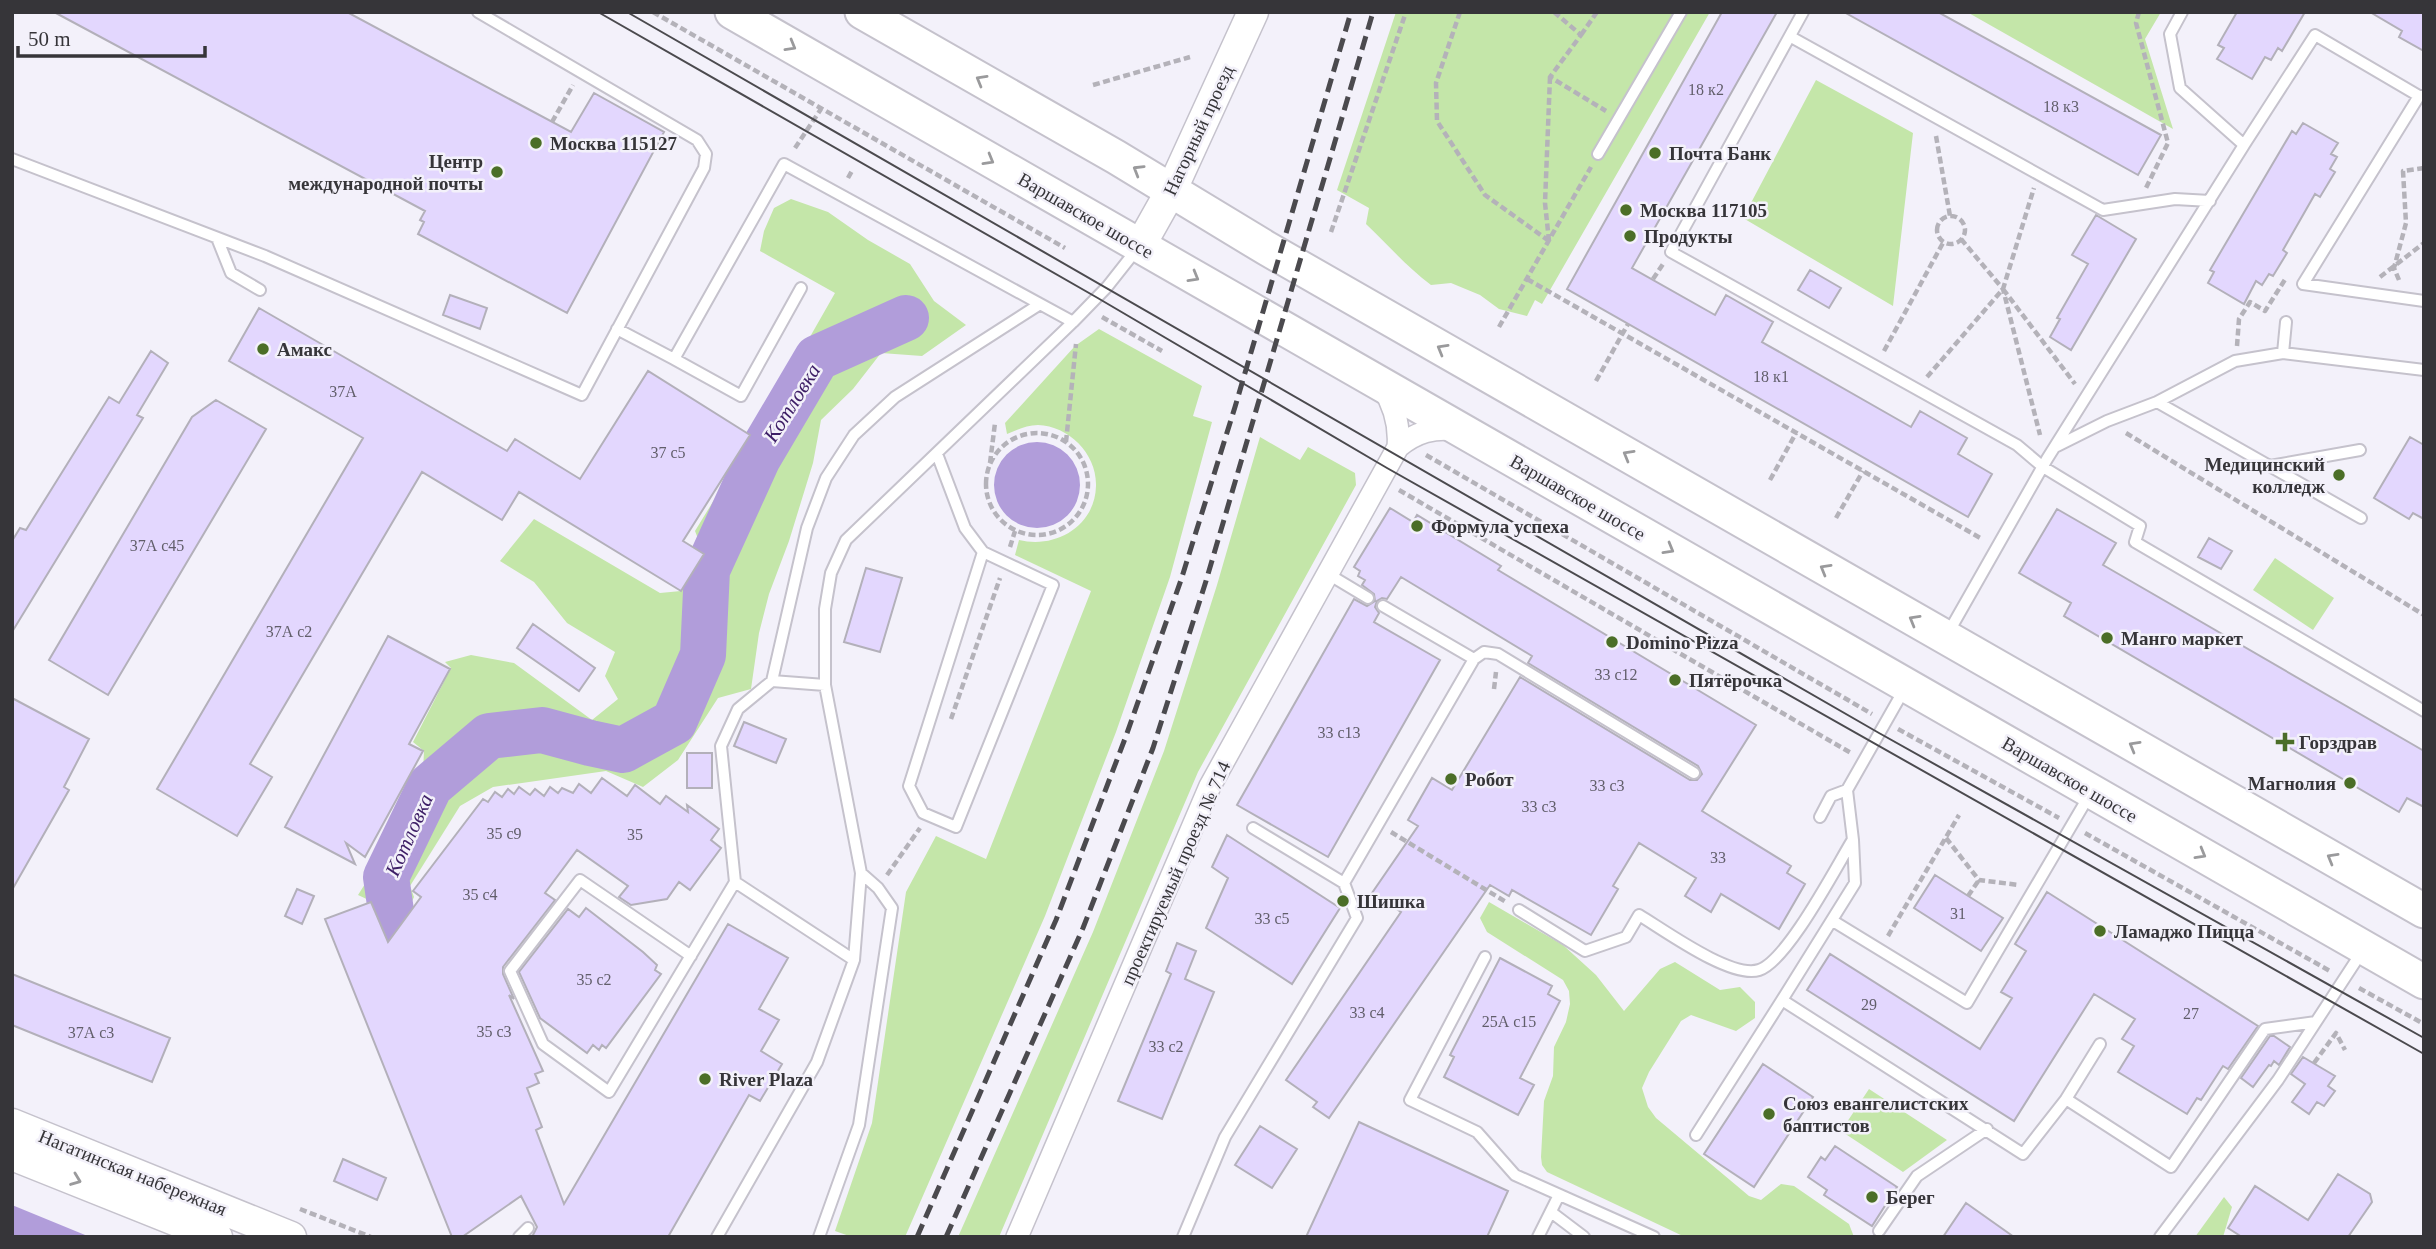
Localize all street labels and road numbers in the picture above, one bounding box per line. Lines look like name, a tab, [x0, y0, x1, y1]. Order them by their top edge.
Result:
street label: Нагорный проезд	[1159, 61, 1238, 199]
street label: Варшавское шоссе	[1015, 168, 1157, 263]
street label: Варшавское шоссе	[1507, 450, 1649, 545]
street label: Варшавское шоссе	[1999, 732, 2141, 827]
street label: проектируемый проезд № 714	[1116, 758, 1235, 988]
street label: Нагатинская набережная	[36, 1125, 230, 1220]

